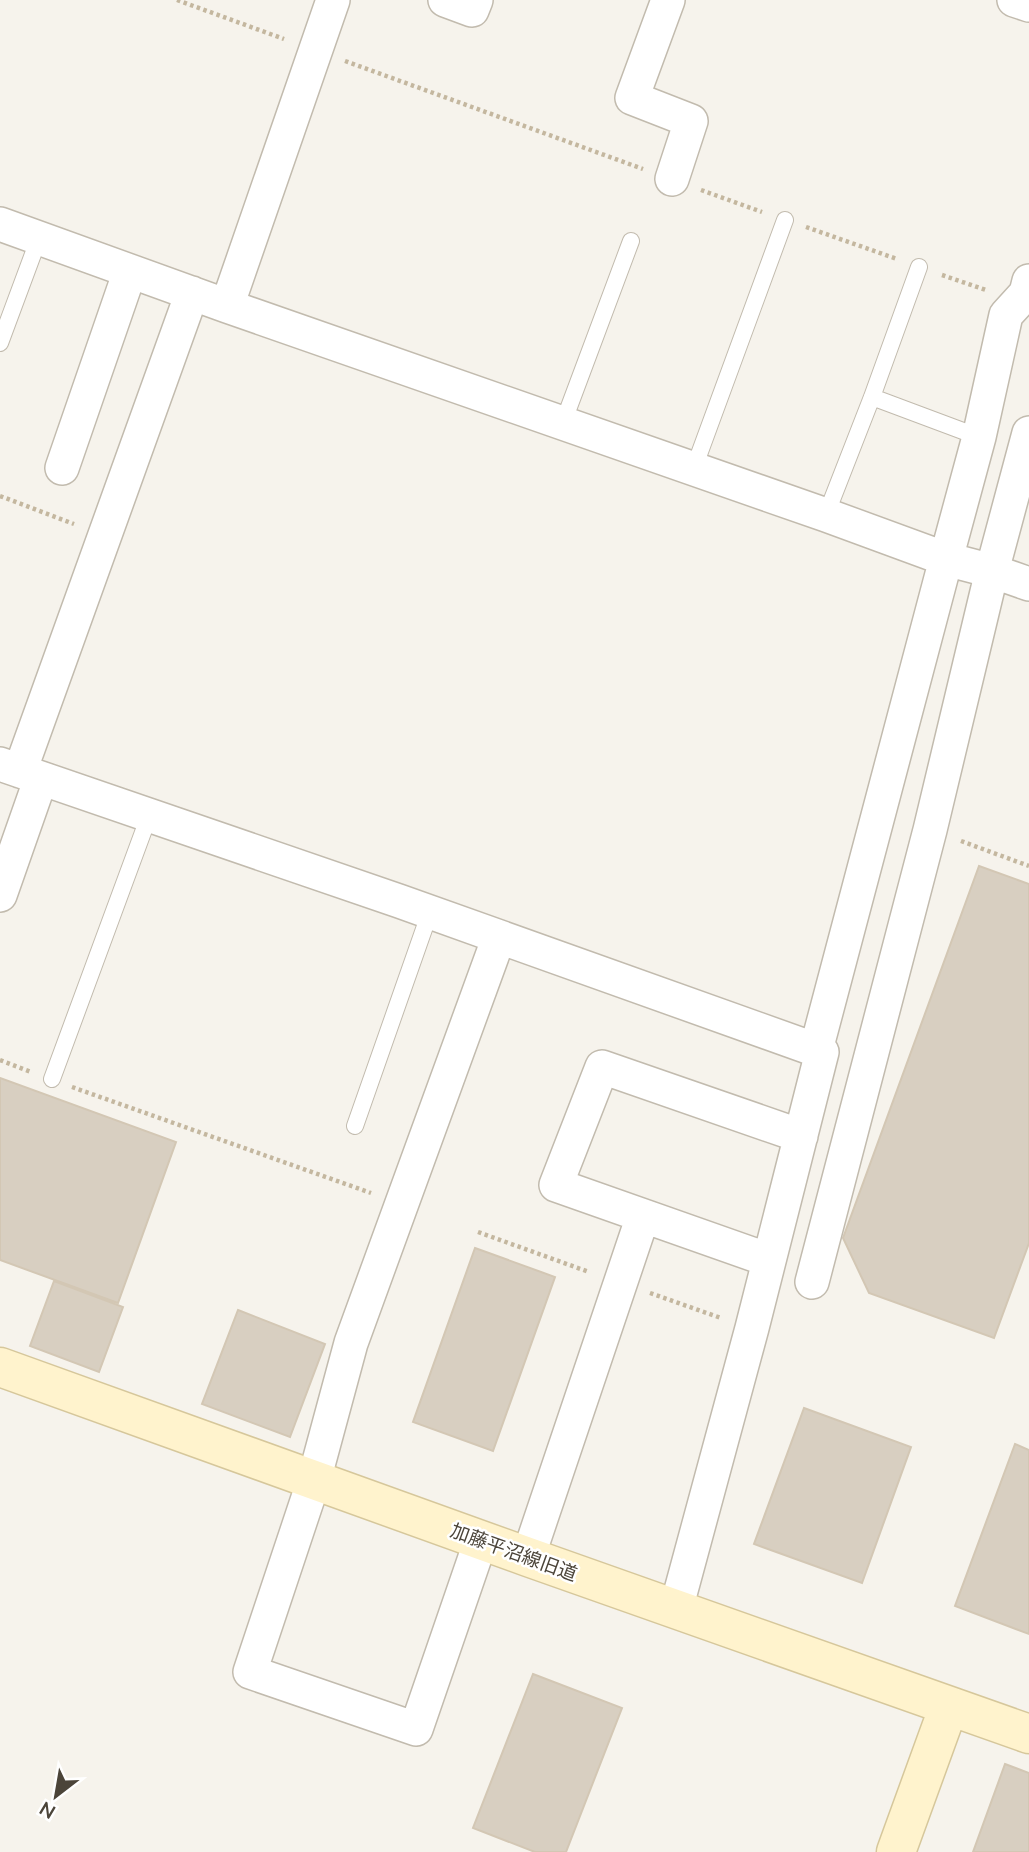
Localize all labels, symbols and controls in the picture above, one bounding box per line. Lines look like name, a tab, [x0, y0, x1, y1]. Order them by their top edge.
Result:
street label: 加藤平沼線旧道	[447, 1518, 581, 1586]
north arrow	[21, 1761, 91, 1831]
text: N	[35, 1797, 60, 1825]

